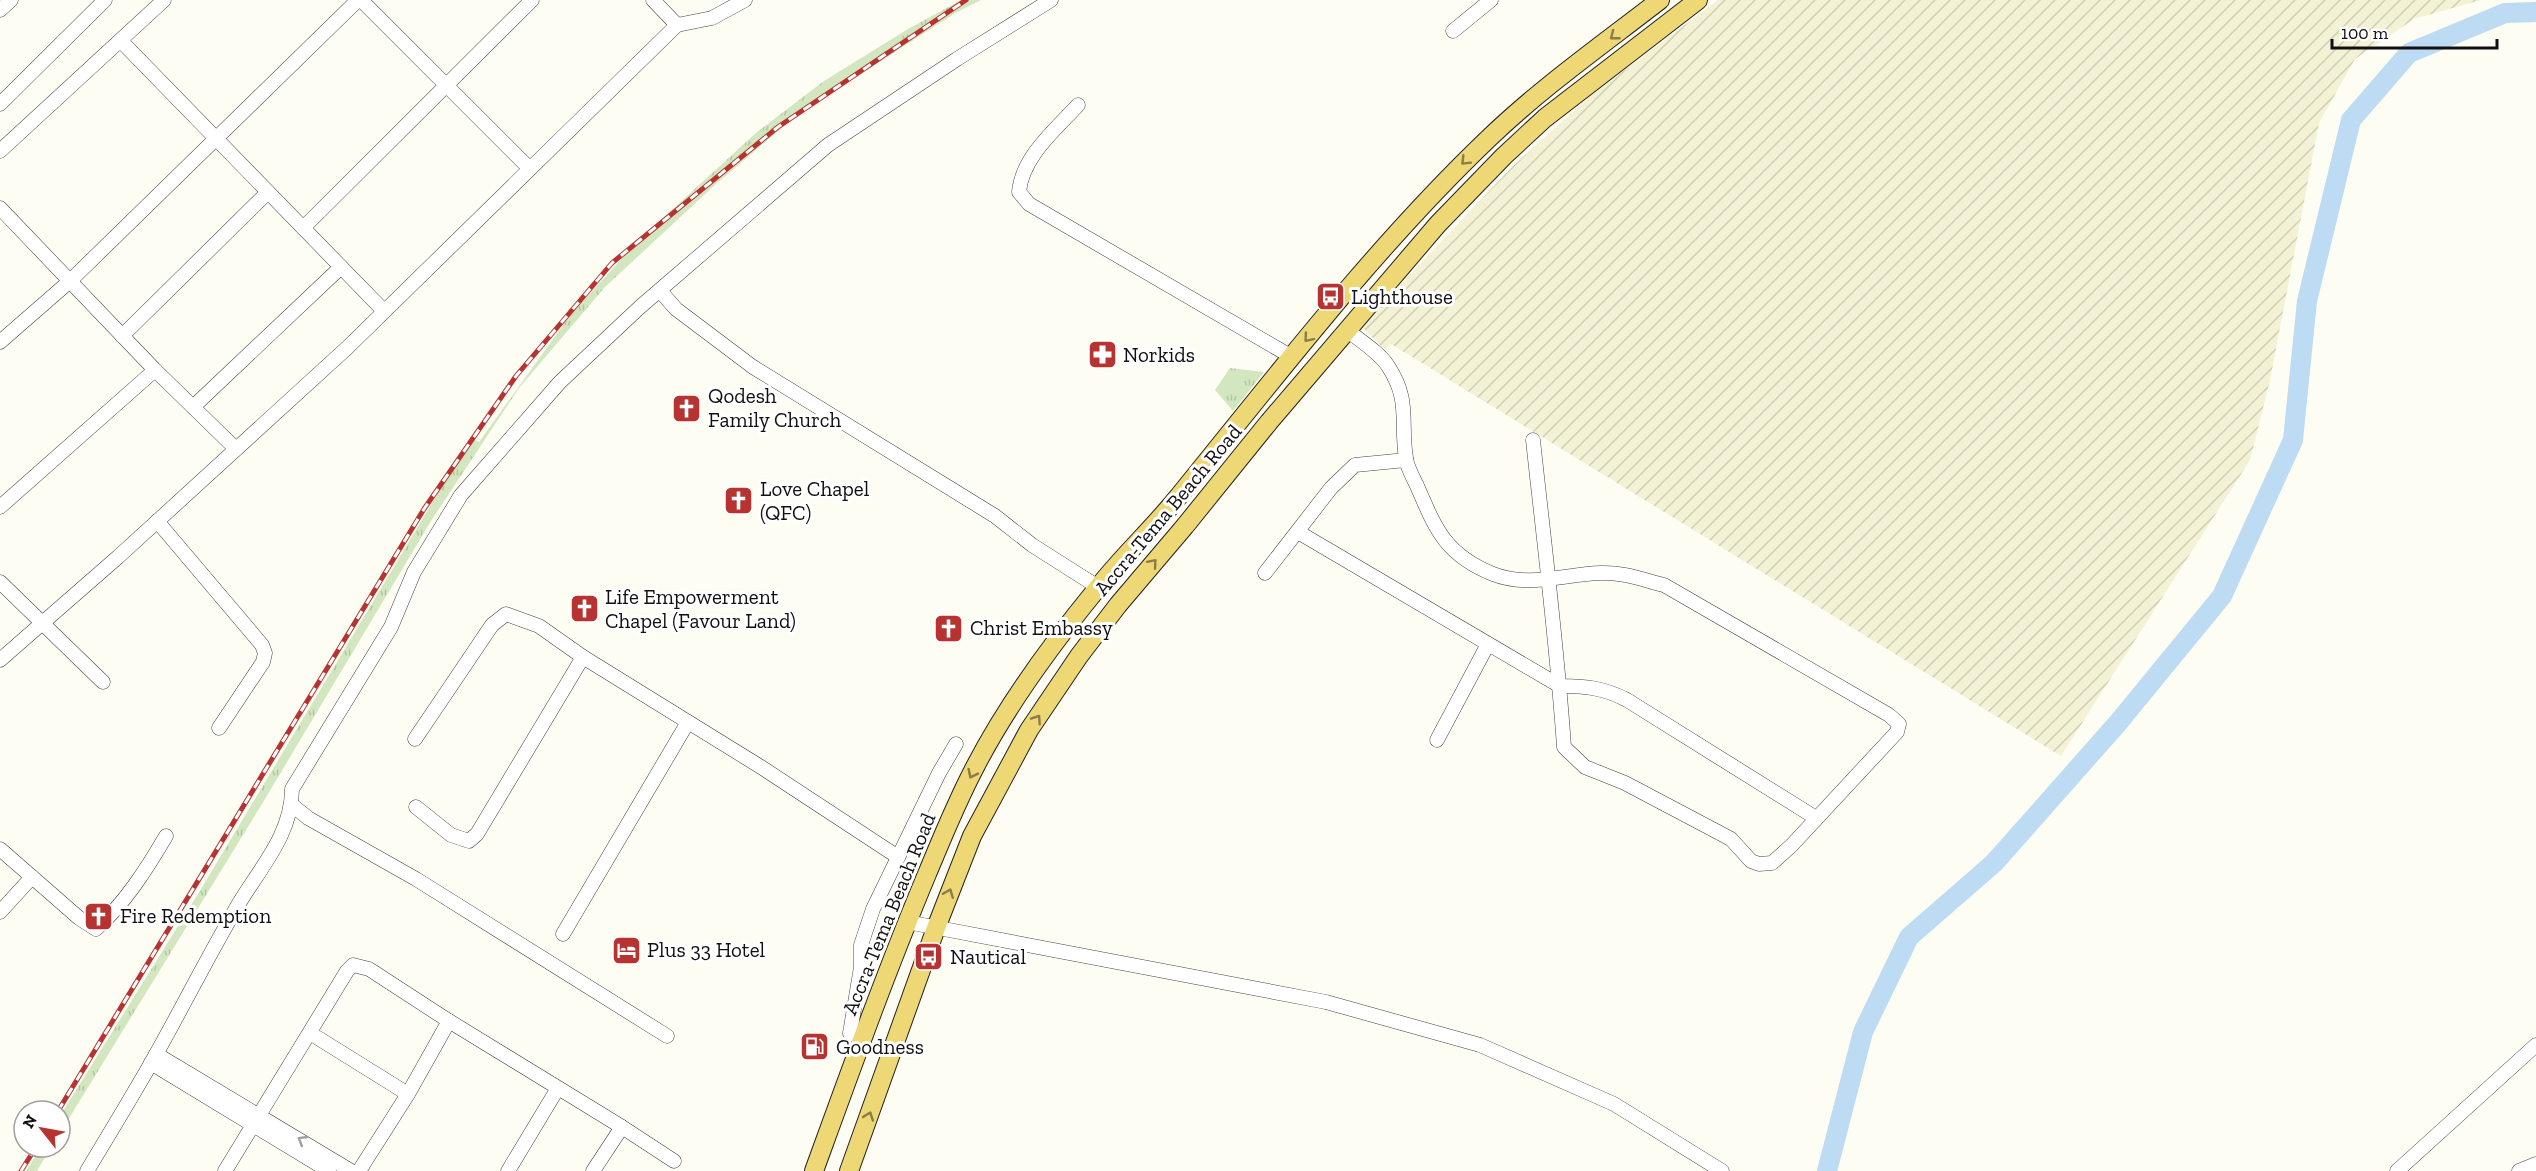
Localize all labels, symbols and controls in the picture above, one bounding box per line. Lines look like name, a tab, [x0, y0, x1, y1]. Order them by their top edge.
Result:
scale bar	[2332, 12, 2497, 50]
text: 100 m	[2341, 22, 2389, 44]
one-way arrow	[1610, 28, 1621, 39]
one-way arrow	[1462, 154, 1473, 165]
bus stop icon: Lighthouse	[1314, 281, 1346, 313]
place label: Lighthouse	[1351, 284, 1453, 309]
one-way arrow	[1304, 331, 1315, 342]
pharmacy icon: Norkids	[1086, 339, 1118, 371]
place label: Norkids	[1123, 342, 1195, 367]
place label: Qodesh Family Church	[708, 383, 842, 432]
church icon: Qodesh Family Church	[671, 392, 703, 424]
street label: Accra-Tema Beach Road	[1089, 419, 1247, 600]
place label: Love Chapel (QFC)	[760, 476, 870, 525]
church icon: Love Chapel (QFC)	[723, 485, 755, 517]
one-way arrow	[1146, 559, 1157, 570]
place label: Life Empowerment Chapel (Favour Land)	[605, 584, 796, 633]
church icon: Life Empowerment Chapel (Favour Land)	[568, 593, 600, 625]
church icon: Christ Embassy	[933, 612, 965, 644]
place label: Christ Embassy	[970, 615, 1113, 640]
one-way arrow	[1030, 715, 1041, 726]
one-way arrow	[967, 768, 979, 779]
street label: Accra-Tema Beach Road	[837, 809, 941, 1018]
one-way arrow	[942, 888, 954, 899]
church icon: Fire Redemption	[83, 900, 115, 932]
place label: Fire Redemption	[120, 903, 271, 928]
hotel icon: Plus 33 Hotel	[610, 934, 642, 966]
place label: Plus 33 Hotel	[647, 937, 765, 962]
bus stop icon: Nautical	[913, 941, 945, 973]
place label: Nautical	[950, 944, 1026, 969]
fuel station icon: Goodness	[799, 1031, 831, 1063]
place label: Goodness	[836, 1034, 924, 1059]
north arrow	[12, 1099, 72, 1159]
text: N	[18, 1111, 41, 1132]
one-way arrow	[861, 1111, 874, 1122]
one-way arrow	[297, 1137, 308, 1148]

